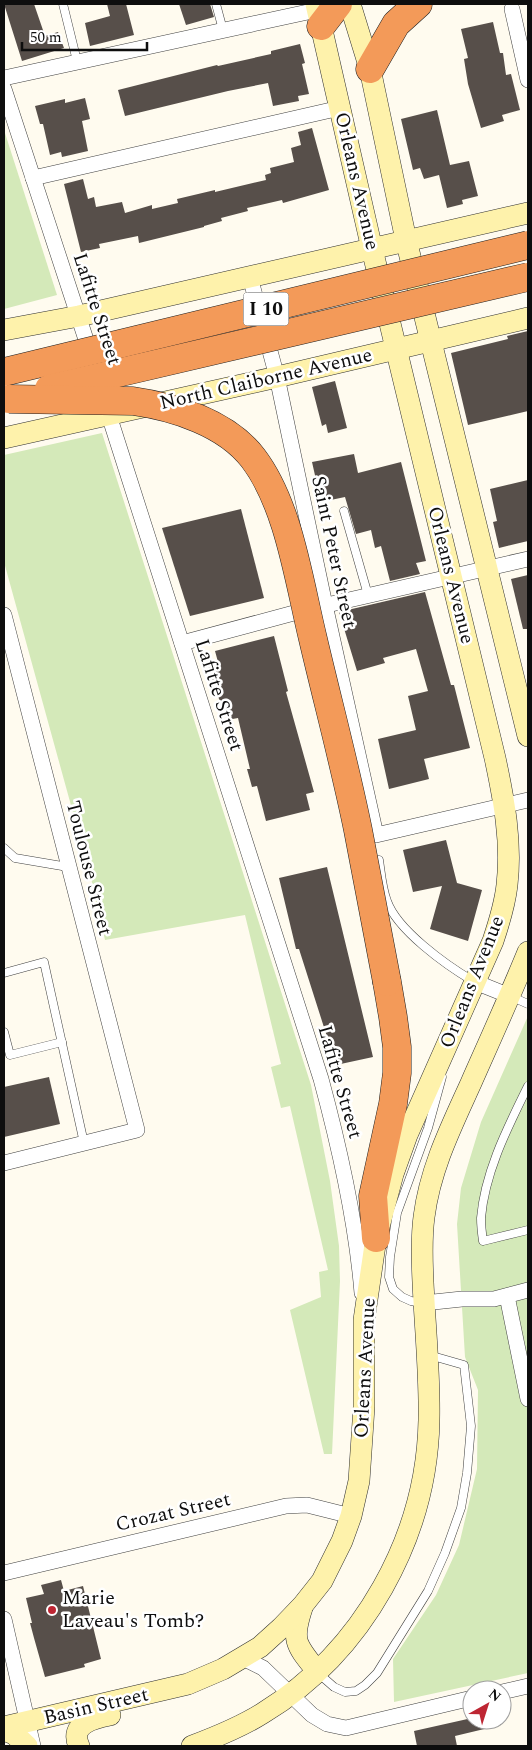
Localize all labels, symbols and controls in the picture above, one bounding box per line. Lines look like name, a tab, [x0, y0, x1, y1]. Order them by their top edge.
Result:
scale bar	[22, 20, 148, 52]
text: 50 m	[30, 26, 62, 49]
street label: Orleans Avenue	[327, 109, 387, 253]
street label: Lafitte Street	[65, 249, 129, 369]
road number: I 10	[244, 292, 288, 326]
street label: North Claiborne Avenue	[157, 340, 375, 418]
street label: Saint Peter Street	[303, 473, 365, 631]
street label: Orleans Avenue	[419, 503, 483, 647]
street label: Lafitte Street	[187, 635, 251, 755]
street label: Toulouse Street	[58, 797, 120, 939]
street label: Orleans Avenue	[432, 911, 512, 1053]
street label: Lafitte Street	[310, 1022, 370, 1142]
street label: Orleans Avenue	[346, 1297, 384, 1439]
street label: Crozat Street	[113, 1484, 233, 1540]
place label: Marie Laveau's Tomb?	[62, 1583, 204, 1636]
marker: Marie Laveau's Tomb?	[46, 1604, 58, 1616]
street label: Basin Street	[41, 1679, 151, 1733]
north arrow	[462, 1680, 512, 1730]
text: N	[484, 1684, 506, 1707]

